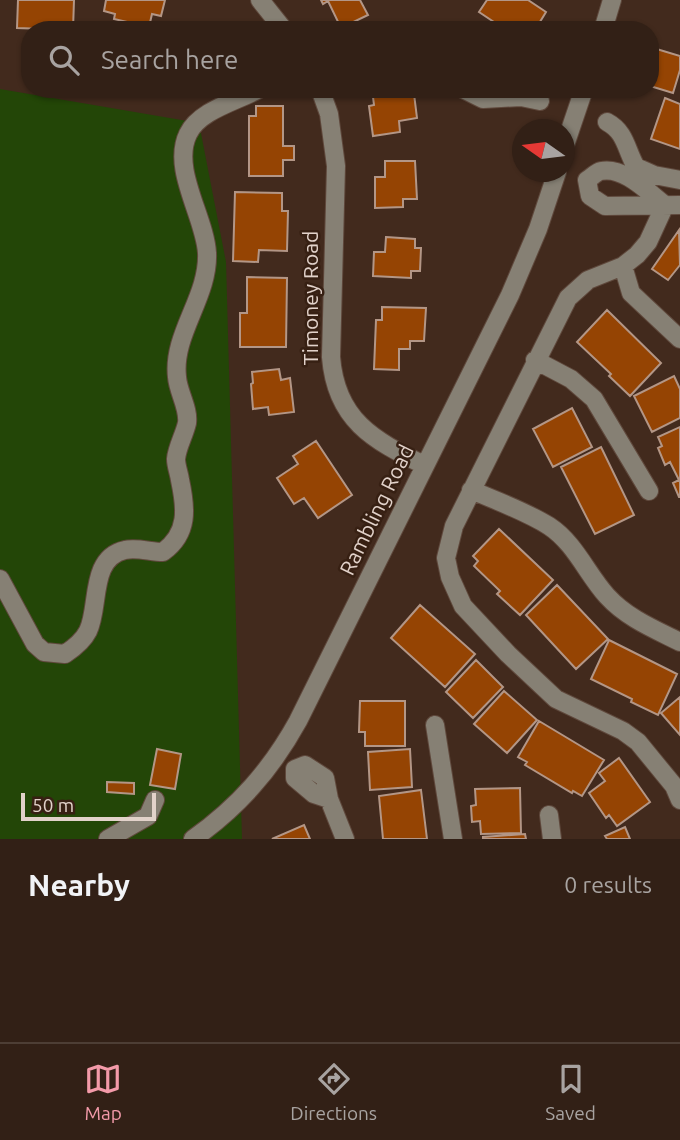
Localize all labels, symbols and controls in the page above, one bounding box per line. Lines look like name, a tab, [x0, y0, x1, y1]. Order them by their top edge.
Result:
search box	[21, 21, 659, 98]
icon: search	[45, 41, 83, 79]
text: Search here	[101, 45, 238, 74]
north arrow	[512, 119, 575, 182]
street label: Timoney Road	[298, 231, 322, 365]
street label: Rambling Road	[334, 440, 418, 579]
scale bar	[21, 790, 156, 822]
text: 50 m	[32, 794, 74, 816]
text: Nearby	[28, 868, 130, 902]
text: 0 results	[564, 872, 652, 897]
tab: Map	[84, 1060, 122, 1124]
tab: Directions	[290, 1060, 377, 1124]
tab: Saved	[545, 1060, 596, 1124]

